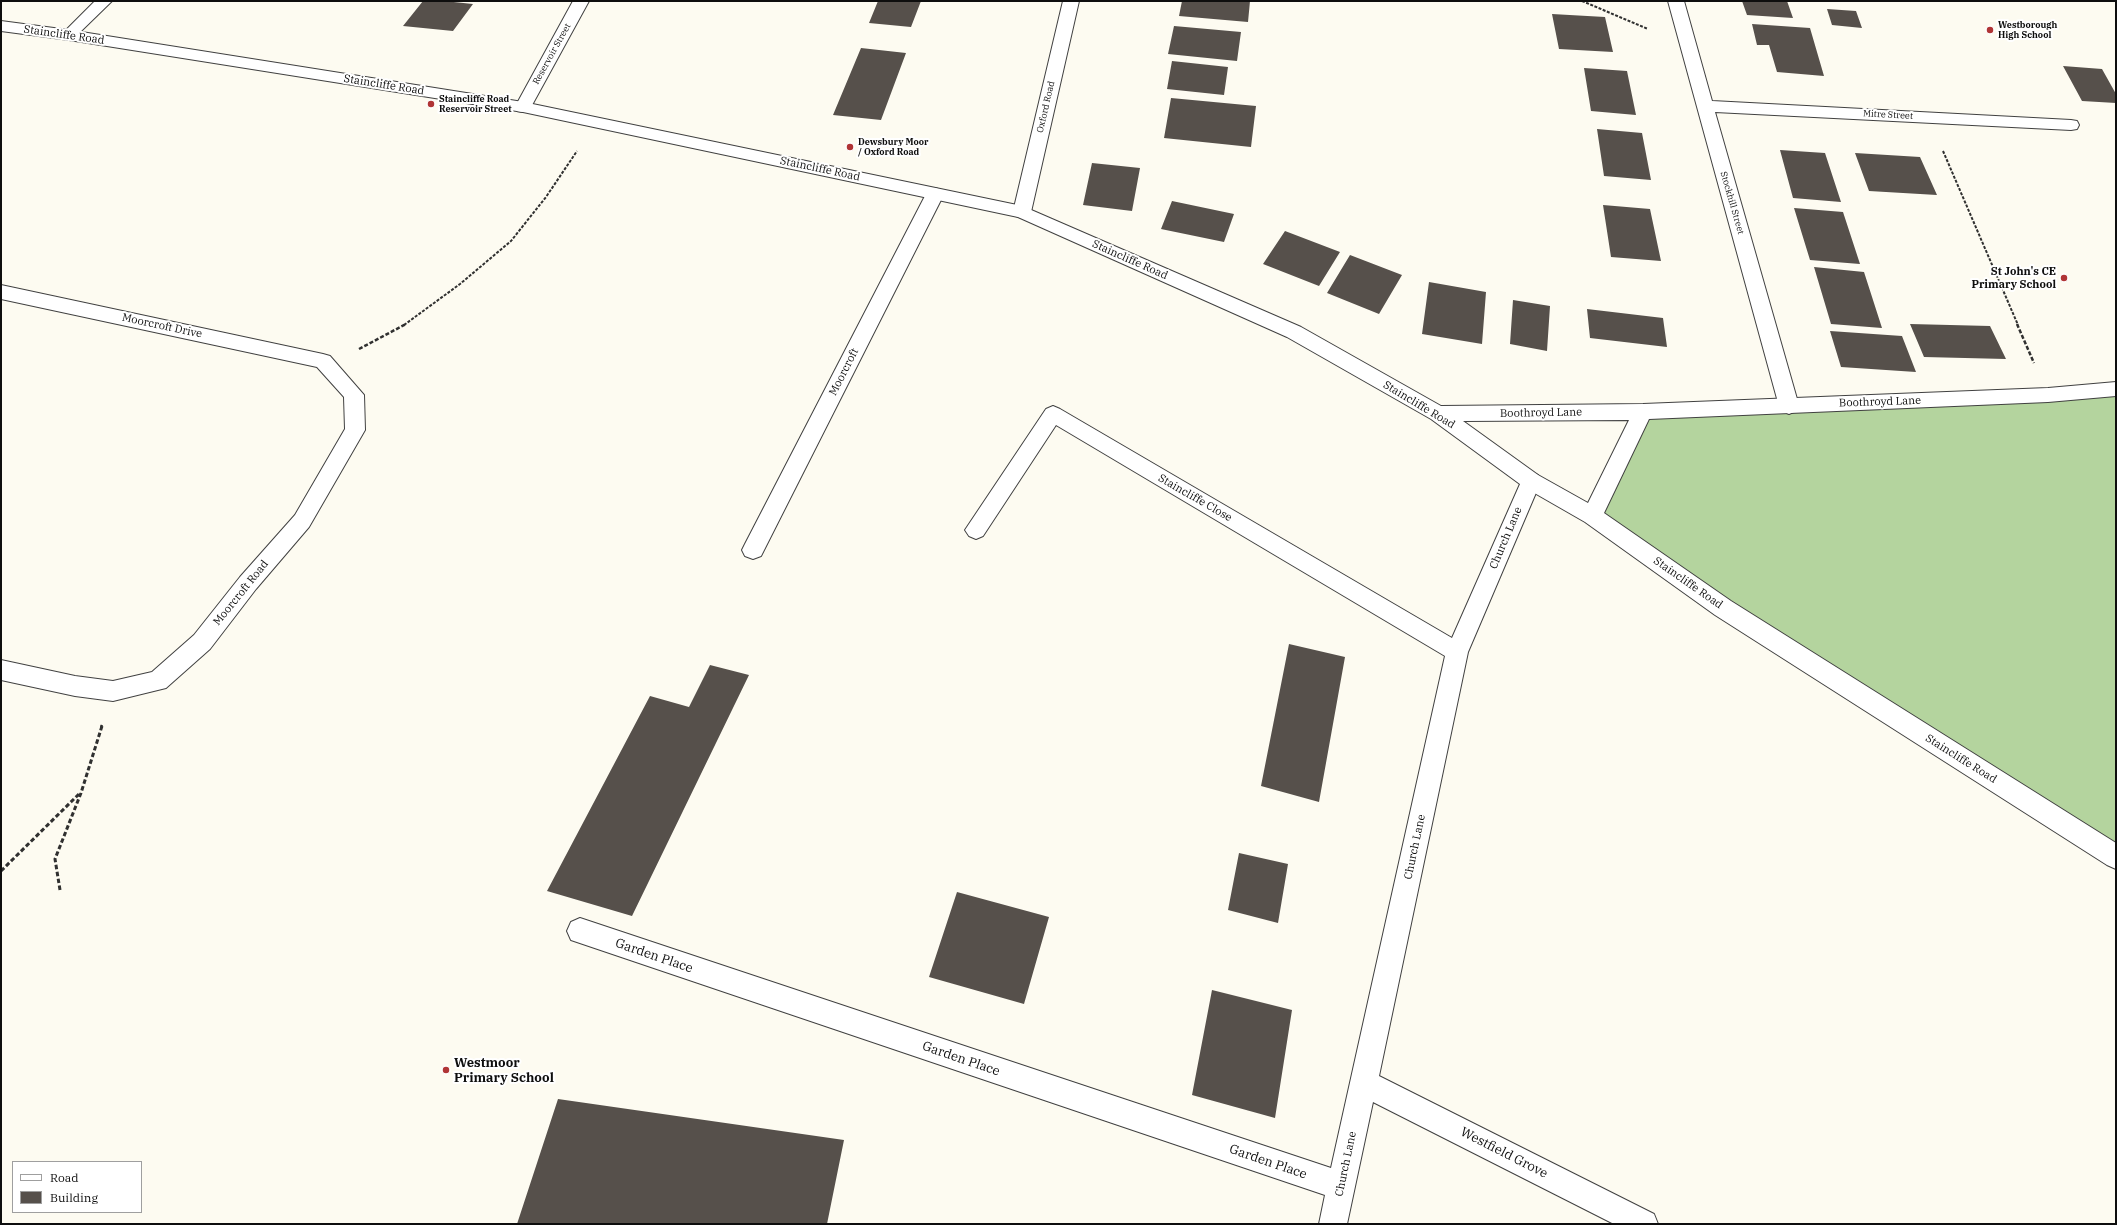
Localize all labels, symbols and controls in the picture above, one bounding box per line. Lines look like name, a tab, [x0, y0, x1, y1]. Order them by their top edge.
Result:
place label: Westborough High School	[1998, 20, 2057, 41]
street label: Reservoir Street	[531, 22, 573, 86]
street label: Staincliffe Road	[23, 23, 105, 47]
marker: Westborough High School	[1985, 25, 1995, 35]
street label: Staincliffe Road	[343, 72, 425, 98]
street label: Oxford Road	[1035, 80, 1057, 134]
place label: Staincliffe Road Reservoir Street	[439, 94, 512, 115]
marker: Staincliffe Road Reservoir Street	[426, 99, 436, 109]
street label: Mitre Street	[1863, 108, 1913, 122]
place label: Dewsbury Moor / Oxford Road	[858, 137, 929, 158]
marker: Dewsbury Moor / Oxford Road	[845, 142, 855, 152]
street label: Staincliffe Road	[779, 154, 861, 184]
street label: Stockhill Street	[1718, 170, 1746, 236]
street label: Staincliffe Road	[1090, 237, 1170, 283]
place label: St John's CE Primary School	[1971, 265, 2056, 291]
marker: St John's CE Primary School	[2059, 273, 2069, 283]
street label: Moorcroft Drive	[121, 311, 203, 341]
street label: Moorcroft	[826, 346, 862, 398]
street label: Staincliffe Road	[1381, 378, 1457, 432]
street label: Boothroyd Lane	[1839, 394, 1921, 410]
street label: Boothroyd Lane	[1500, 406, 1582, 420]
street label: Staincliffe Close	[1156, 472, 1234, 524]
street label: Church Lane	[1487, 505, 1525, 571]
street label: Staincliffe Road	[1651, 554, 1725, 612]
street label: Moorcroft Road	[211, 558, 271, 628]
street label: Staincliffe Road	[1923, 732, 1999, 786]
street label: Church Lane	[1402, 813, 1428, 881]
street label: Garden Place	[613, 935, 695, 977]
street label: Garden Place	[920, 1038, 1002, 1080]
place label: Westmoor Primary School	[454, 1055, 554, 1086]
marker: Westmoor Primary School	[441, 1065, 451, 1075]
street label: Westfield Grove	[1458, 1124, 1550, 1182]
street label: Church Lane	[1333, 1130, 1359, 1198]
street label: Garden Place	[1227, 1141, 1309, 1183]
legend	[12, 1161, 142, 1213]
text: Road	[50, 1170, 79, 1185]
text: Building	[50, 1190, 98, 1205]

